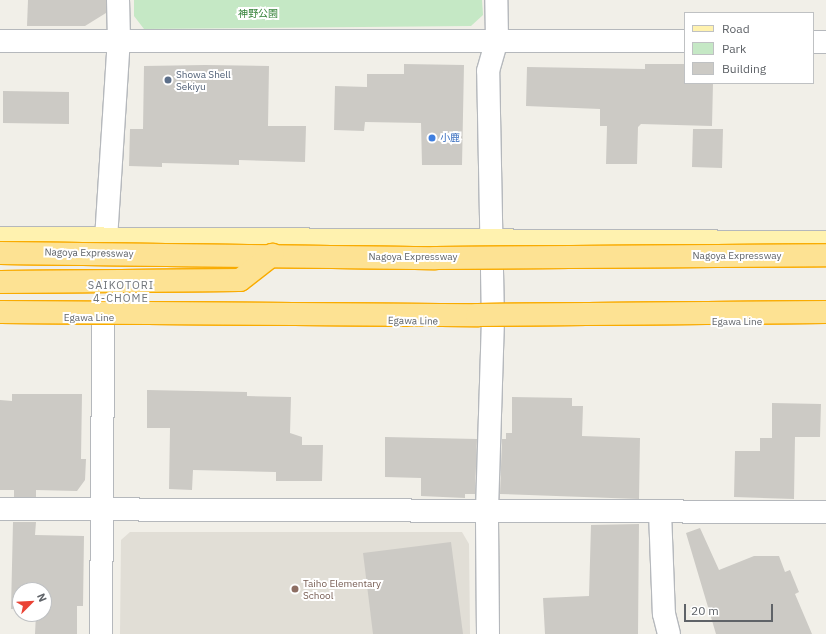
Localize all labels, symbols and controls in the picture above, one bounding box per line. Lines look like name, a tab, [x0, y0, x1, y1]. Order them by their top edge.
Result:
park label: 神野公園	[238, 8, 278, 20]
legend	[684, 12, 814, 84]
text: Road	[722, 21, 750, 36]
text: Park	[722, 41, 746, 56]
text: Building	[722, 61, 766, 76]
place label: Showa Shell Sekiyu	[176, 68, 231, 92]
marker: Showa Shell Sekiyu	[163, 75, 173, 85]
place label: 小鹿	[440, 132, 460, 144]
marker: 小鹿	[427, 133, 437, 143]
street label: Nagoya Expressway	[44, 246, 134, 260]
street label: Nagoya Expressway	[693, 250, 781, 262]
street label: Nagoya Expressway	[369, 251, 457, 263]
district label: SAIKOTORI 4-CHOME	[88, 279, 154, 305]
street label: Egawa Line	[64, 312, 114, 324]
street label: Egawa Line	[388, 315, 438, 327]
street label: Egawa Line	[712, 316, 762, 328]
place label: Taiho Elementary School	[303, 577, 381, 600]
north arrow	[12, 582, 52, 622]
marker: Taiho Elementary School	[290, 584, 300, 594]
text: N	[34, 591, 50, 604]
scale bar	[686, 596, 775, 622]
text: 20 m	[691, 603, 719, 618]

